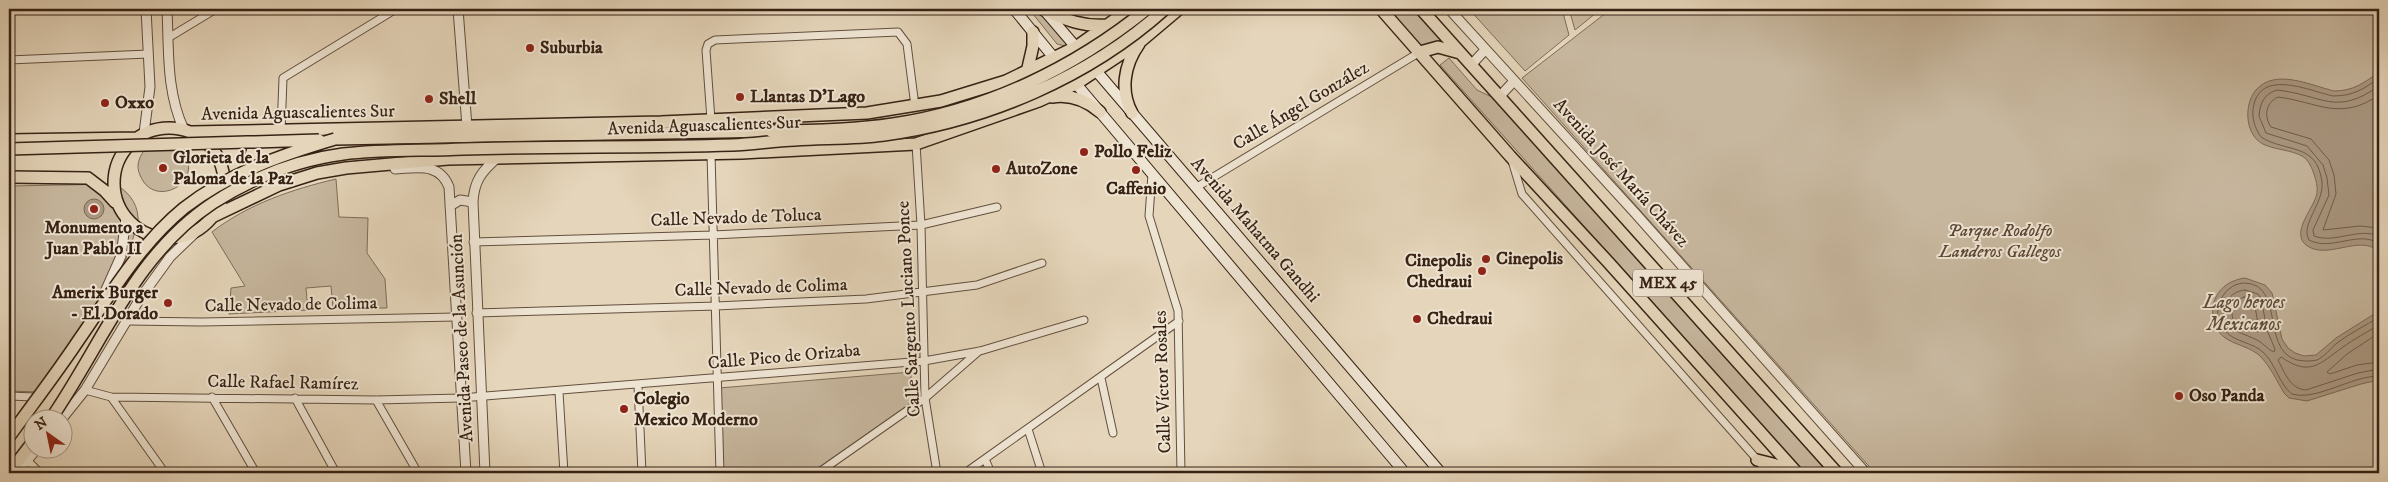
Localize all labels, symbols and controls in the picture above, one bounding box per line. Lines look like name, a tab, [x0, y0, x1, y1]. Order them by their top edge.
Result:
place label: Suburbia	[540, 37, 603, 59]
marker: Suburbia	[524, 42, 536, 54]
street label: Calle Ángel González	[1228, 56, 1373, 155]
place label: Llantas D'Lago	[750, 86, 865, 108]
place label: Shell	[439, 88, 477, 110]
marker: Llantas D'Lago	[734, 91, 746, 103]
place label: Oxxo	[115, 92, 154, 114]
marker: Shell	[423, 93, 435, 105]
street label: Avenida José María Chávez	[1548, 94, 1694, 252]
marker: Oxxo	[99, 97, 111, 109]
street label: Avenida Aguascalientes Sur	[201, 100, 395, 126]
street label: Avenida Aguascalientes Sur	[607, 112, 801, 140]
place label: Pollo Feliz	[1094, 141, 1172, 163]
marker: Pollo Feliz	[1078, 146, 1090, 158]
place label: Glorieta de la Paloma de la Paz	[173, 147, 294, 190]
street label: Avenida Mahatma Gandhi	[1186, 153, 1324, 307]
place label: AutoZone	[1005, 158, 1078, 180]
marker: Glorieta de la Paloma de la Paz	[157, 162, 169, 174]
marker: AutoZone	[990, 163, 1002, 175]
marker: Caffenio	[1130, 164, 1142, 176]
place label: Caffenio	[1106, 178, 1166, 200]
street label: Calle Sargento Luciano Ponce	[892, 200, 926, 418]
marker: Monumento a Juan Pablo II	[88, 203, 100, 215]
street label: Calle Nevado de Toluca	[650, 204, 822, 232]
place label: Monumento a Juan Pablo II	[44, 217, 144, 260]
park label: Parque Rodolfo Landeros Gallegos	[1938, 220, 2062, 263]
street label: Avenida Paseo de la Asunción	[446, 233, 478, 443]
place label: Cinepolis	[1496, 248, 1563, 270]
place label: Cinepolis Chedraui	[1405, 250, 1472, 293]
marker: Cinepolis	[1480, 253, 1492, 265]
marker: Cinepolis Chedraui	[1476, 265, 1488, 277]
road number: MEX 45	[1633, 270, 1703, 296]
street label: Calle Nevado de Colima	[674, 274, 848, 302]
place label: Amerix Burger - El Dorado	[51, 282, 158, 325]
water label: Lago heroes Mexicanos	[2202, 291, 2286, 336]
street label: Calle Nevado de Colima	[204, 292, 378, 318]
marker: Amerix Burger - El Dorado	[162, 297, 174, 309]
place label: Chedraui	[1427, 308, 1493, 330]
street label: Calle Víctor Rosales	[1150, 310, 1176, 454]
marker: Chedraui	[1411, 313, 1423, 325]
street label: Calle Pico de Orizaba	[707, 339, 862, 375]
street label: Calle Rafael Ramírez	[207, 371, 359, 395]
place label: Oso Panda	[2189, 385, 2265, 407]
place label: Colegio Mexico Moderno	[634, 388, 758, 431]
marker: Oso Panda	[2173, 390, 2185, 402]
marker: Colegio Mexico Moderno	[618, 403, 630, 415]
north arrow	[22, 410, 72, 460]
text: N	[32, 413, 52, 435]

